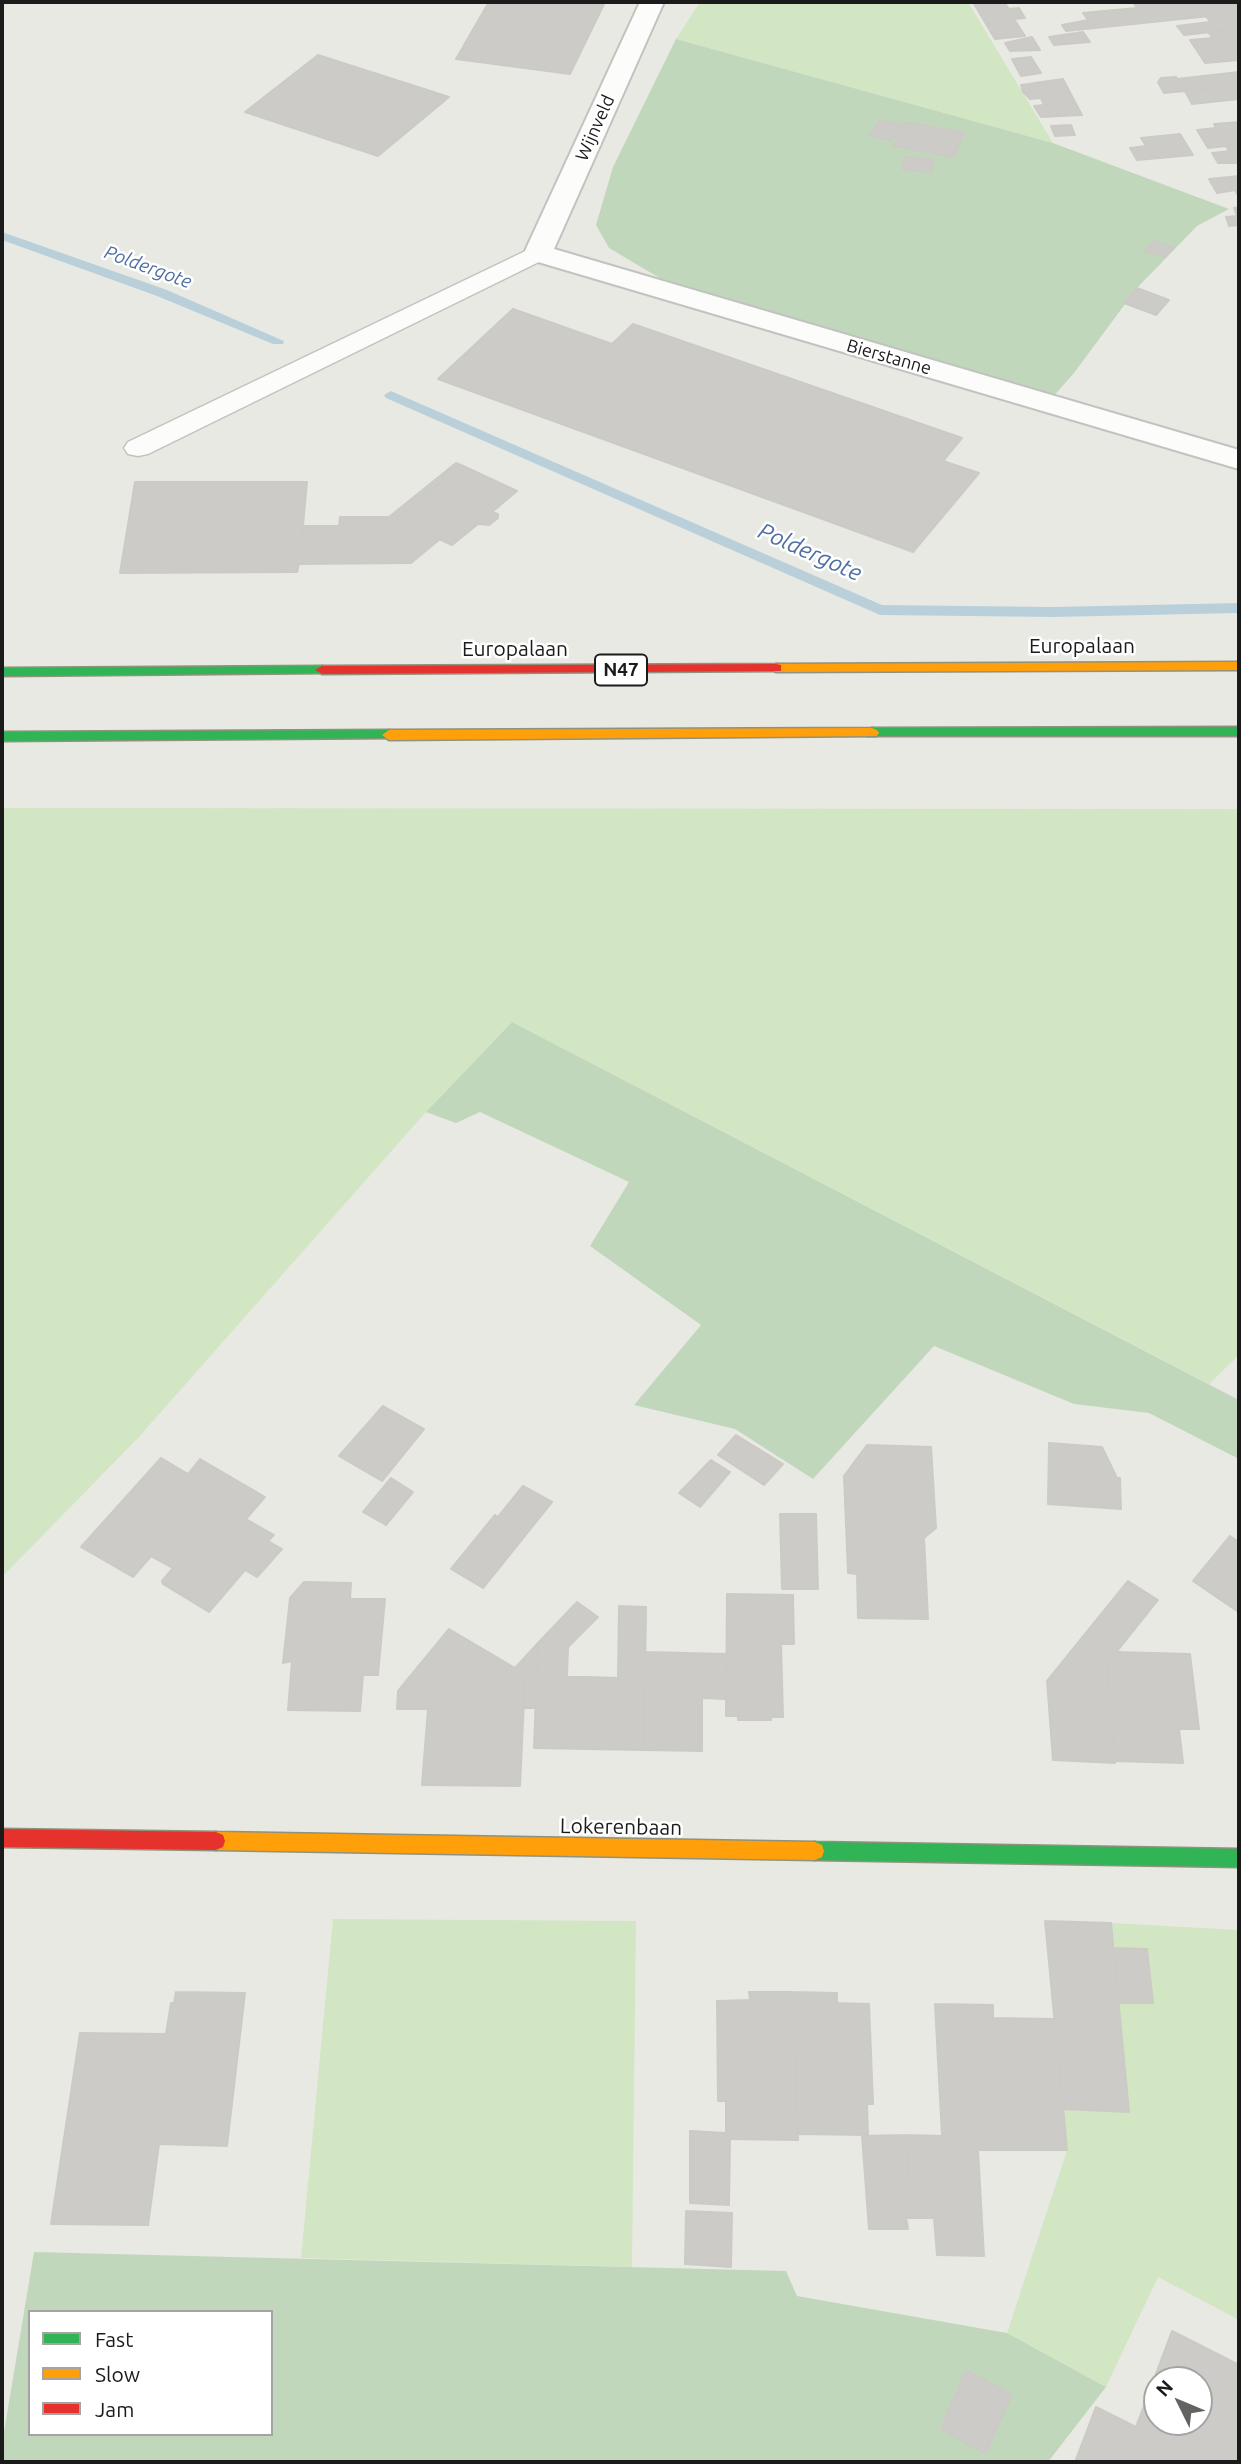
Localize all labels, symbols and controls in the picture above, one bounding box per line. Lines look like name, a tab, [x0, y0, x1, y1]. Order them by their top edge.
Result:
street label: Wijnveld	[571, 92, 619, 164]
water label: Poldergote	[101, 241, 195, 293]
street label: Bierstanne	[844, 335, 934, 379]
water label: Poldergote	[754, 517, 866, 587]
street label: Europalaan	[1029, 633, 1135, 659]
street label: Europalaan	[462, 636, 568, 662]
road number: N47	[595, 654, 647, 685]
street label: Lokerenbaan	[560, 1813, 682, 1841]
legend	[28, 2310, 273, 2436]
text: Fast	[95, 2327, 133, 2351]
text: Slow	[95, 2362, 140, 2386]
north arrow	[1143, 2366, 1213, 2436]
text: N	[1151, 2375, 1177, 2401]
text: Jam	[95, 2397, 134, 2421]

